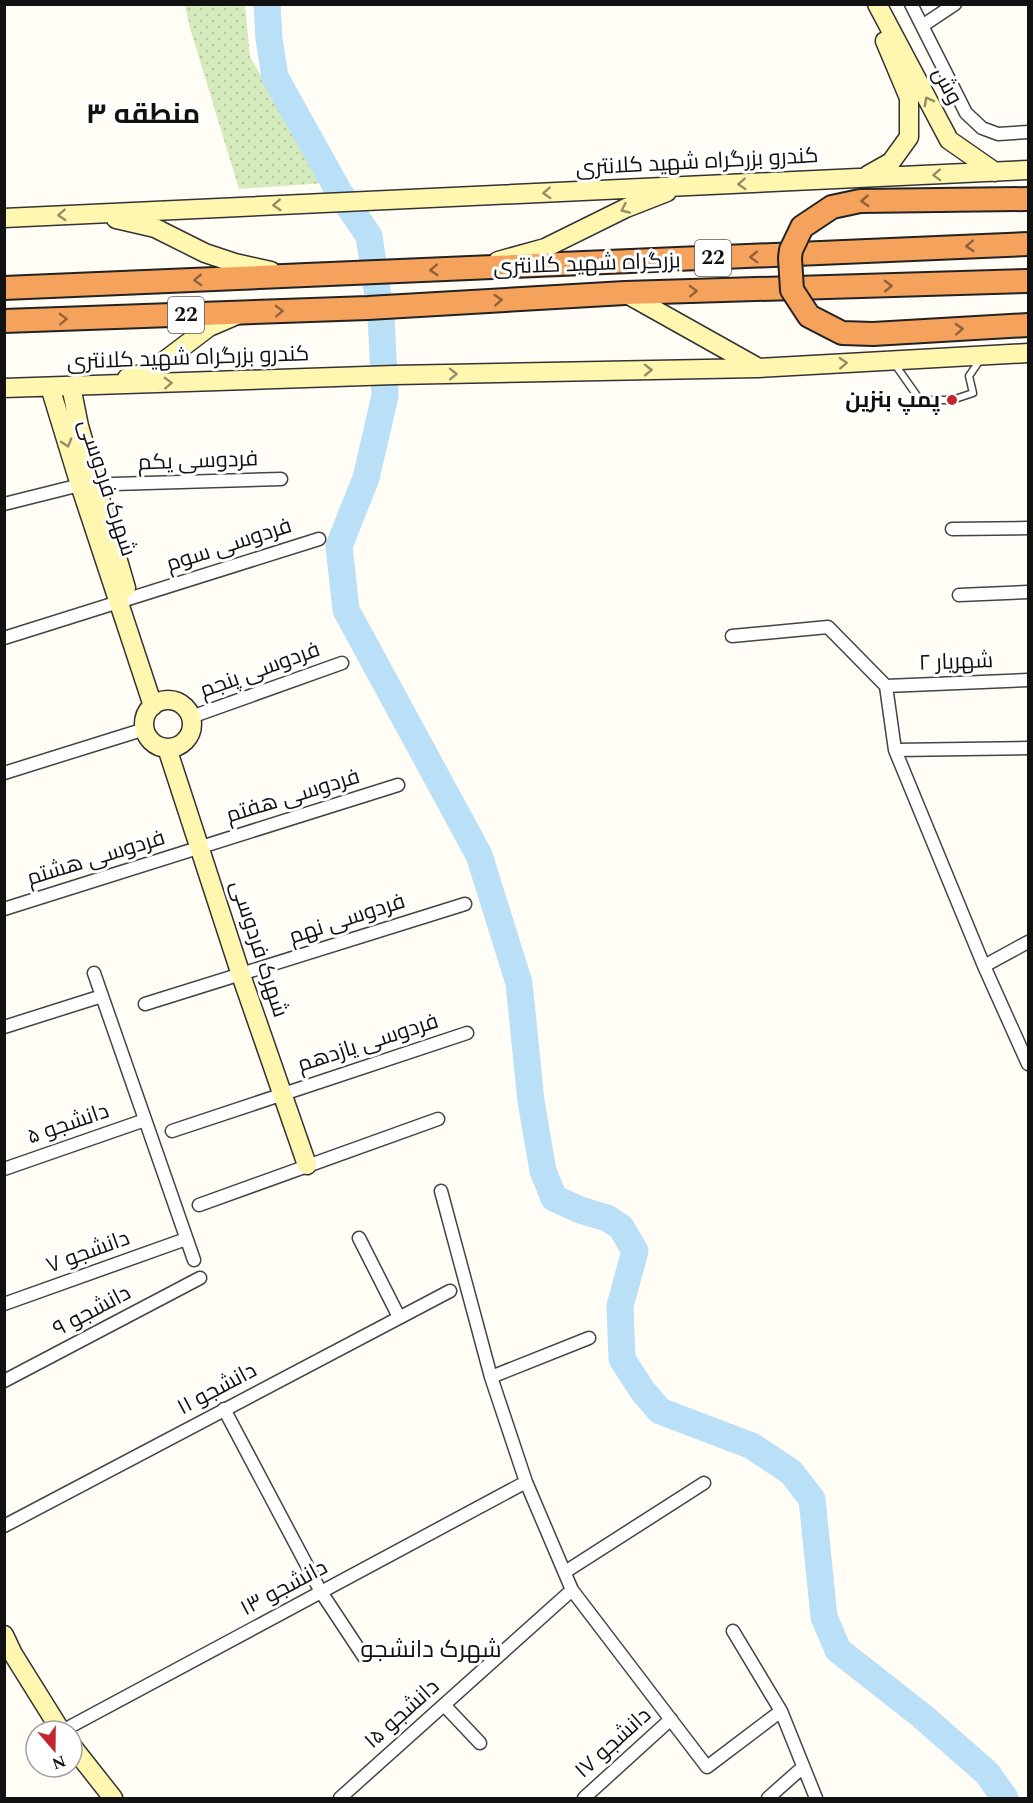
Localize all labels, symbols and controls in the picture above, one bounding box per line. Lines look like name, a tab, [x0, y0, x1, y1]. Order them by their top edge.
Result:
street label: وش	[923, 61, 971, 111]
district label: منطقه ۳	[86, 93, 200, 136]
one-way arrow	[924, 97, 935, 107]
street label: کندرو بزرگراه شهید کلانتری	[575, 139, 819, 185]
one-way arrow	[932, 168, 941, 181]
one-way arrow	[738, 177, 747, 190]
one-way arrow	[543, 186, 552, 199]
one-way arrow	[861, 195, 870, 208]
one-way arrow	[273, 198, 282, 211]
one-way arrow	[621, 202, 632, 214]
one-way arrow	[57, 209, 66, 222]
road number: 22	[695, 240, 731, 276]
one-way arrow	[966, 240, 975, 253]
street label: بزرگراه شهید کلانتری	[493, 244, 681, 284]
one-way arrow	[750, 250, 759, 263]
one-way arrow	[429, 264, 438, 277]
one-way arrow	[194, 274, 203, 287]
one-way arrow	[884, 279, 893, 292]
one-way arrow	[689, 285, 698, 297]
one-way arrow	[494, 294, 503, 307]
road number: 22	[168, 297, 204, 333]
one-way arrow	[274, 305, 283, 318]
one-way arrow	[58, 313, 67, 325]
one-way arrow	[955, 322, 964, 335]
street label: کندرو بزرگراه شهید کلانتری	[66, 337, 310, 379]
one-way arrow	[839, 357, 848, 370]
one-way arrow	[644, 364, 653, 376]
one-way arrow	[449, 367, 458, 380]
one-way arrow	[163, 377, 172, 390]
place label: پمپ بنزین	[845, 384, 940, 417]
marker: پمپ بنزین	[945, 393, 959, 407]
street label: شهرک فردوسی	[69, 415, 145, 561]
one-way arrow	[60, 437, 72, 448]
street label: فردوسی یکم	[137, 442, 259, 480]
street label: فردوسی سوم	[162, 509, 296, 581]
street label: فردوسی پنجم	[195, 633, 325, 707]
street label: ۲ شهریار	[918, 644, 994, 680]
street label: فردوسی هفتم	[222, 760, 364, 832]
street label: فردوسی هشتم	[23, 821, 169, 895]
street label: شهرک فردوسی	[221, 876, 297, 1022]
street label: فردوسی نهم	[285, 885, 409, 953]
street label: فردوسی یازدهم	[293, 1005, 443, 1081]
street label: دانشجو ۵	[23, 1095, 113, 1153]
street label: دانشجو ۷	[42, 1222, 134, 1282]
street label: دانشجو ۹	[47, 1277, 137, 1345]
street label: دانشجو ۱۱	[171, 1354, 263, 1424]
street label: دانشجو ۱۳	[235, 1551, 333, 1625]
district label: شهرک دانشجو	[360, 1632, 502, 1668]
street label: دانشجو ۱۵	[357, 1671, 447, 1757]
street label: دانشجو ۱۷	[567, 1700, 659, 1786]
north arrow	[24, 1719, 84, 1779]
text: N	[49, 1749, 69, 1776]

